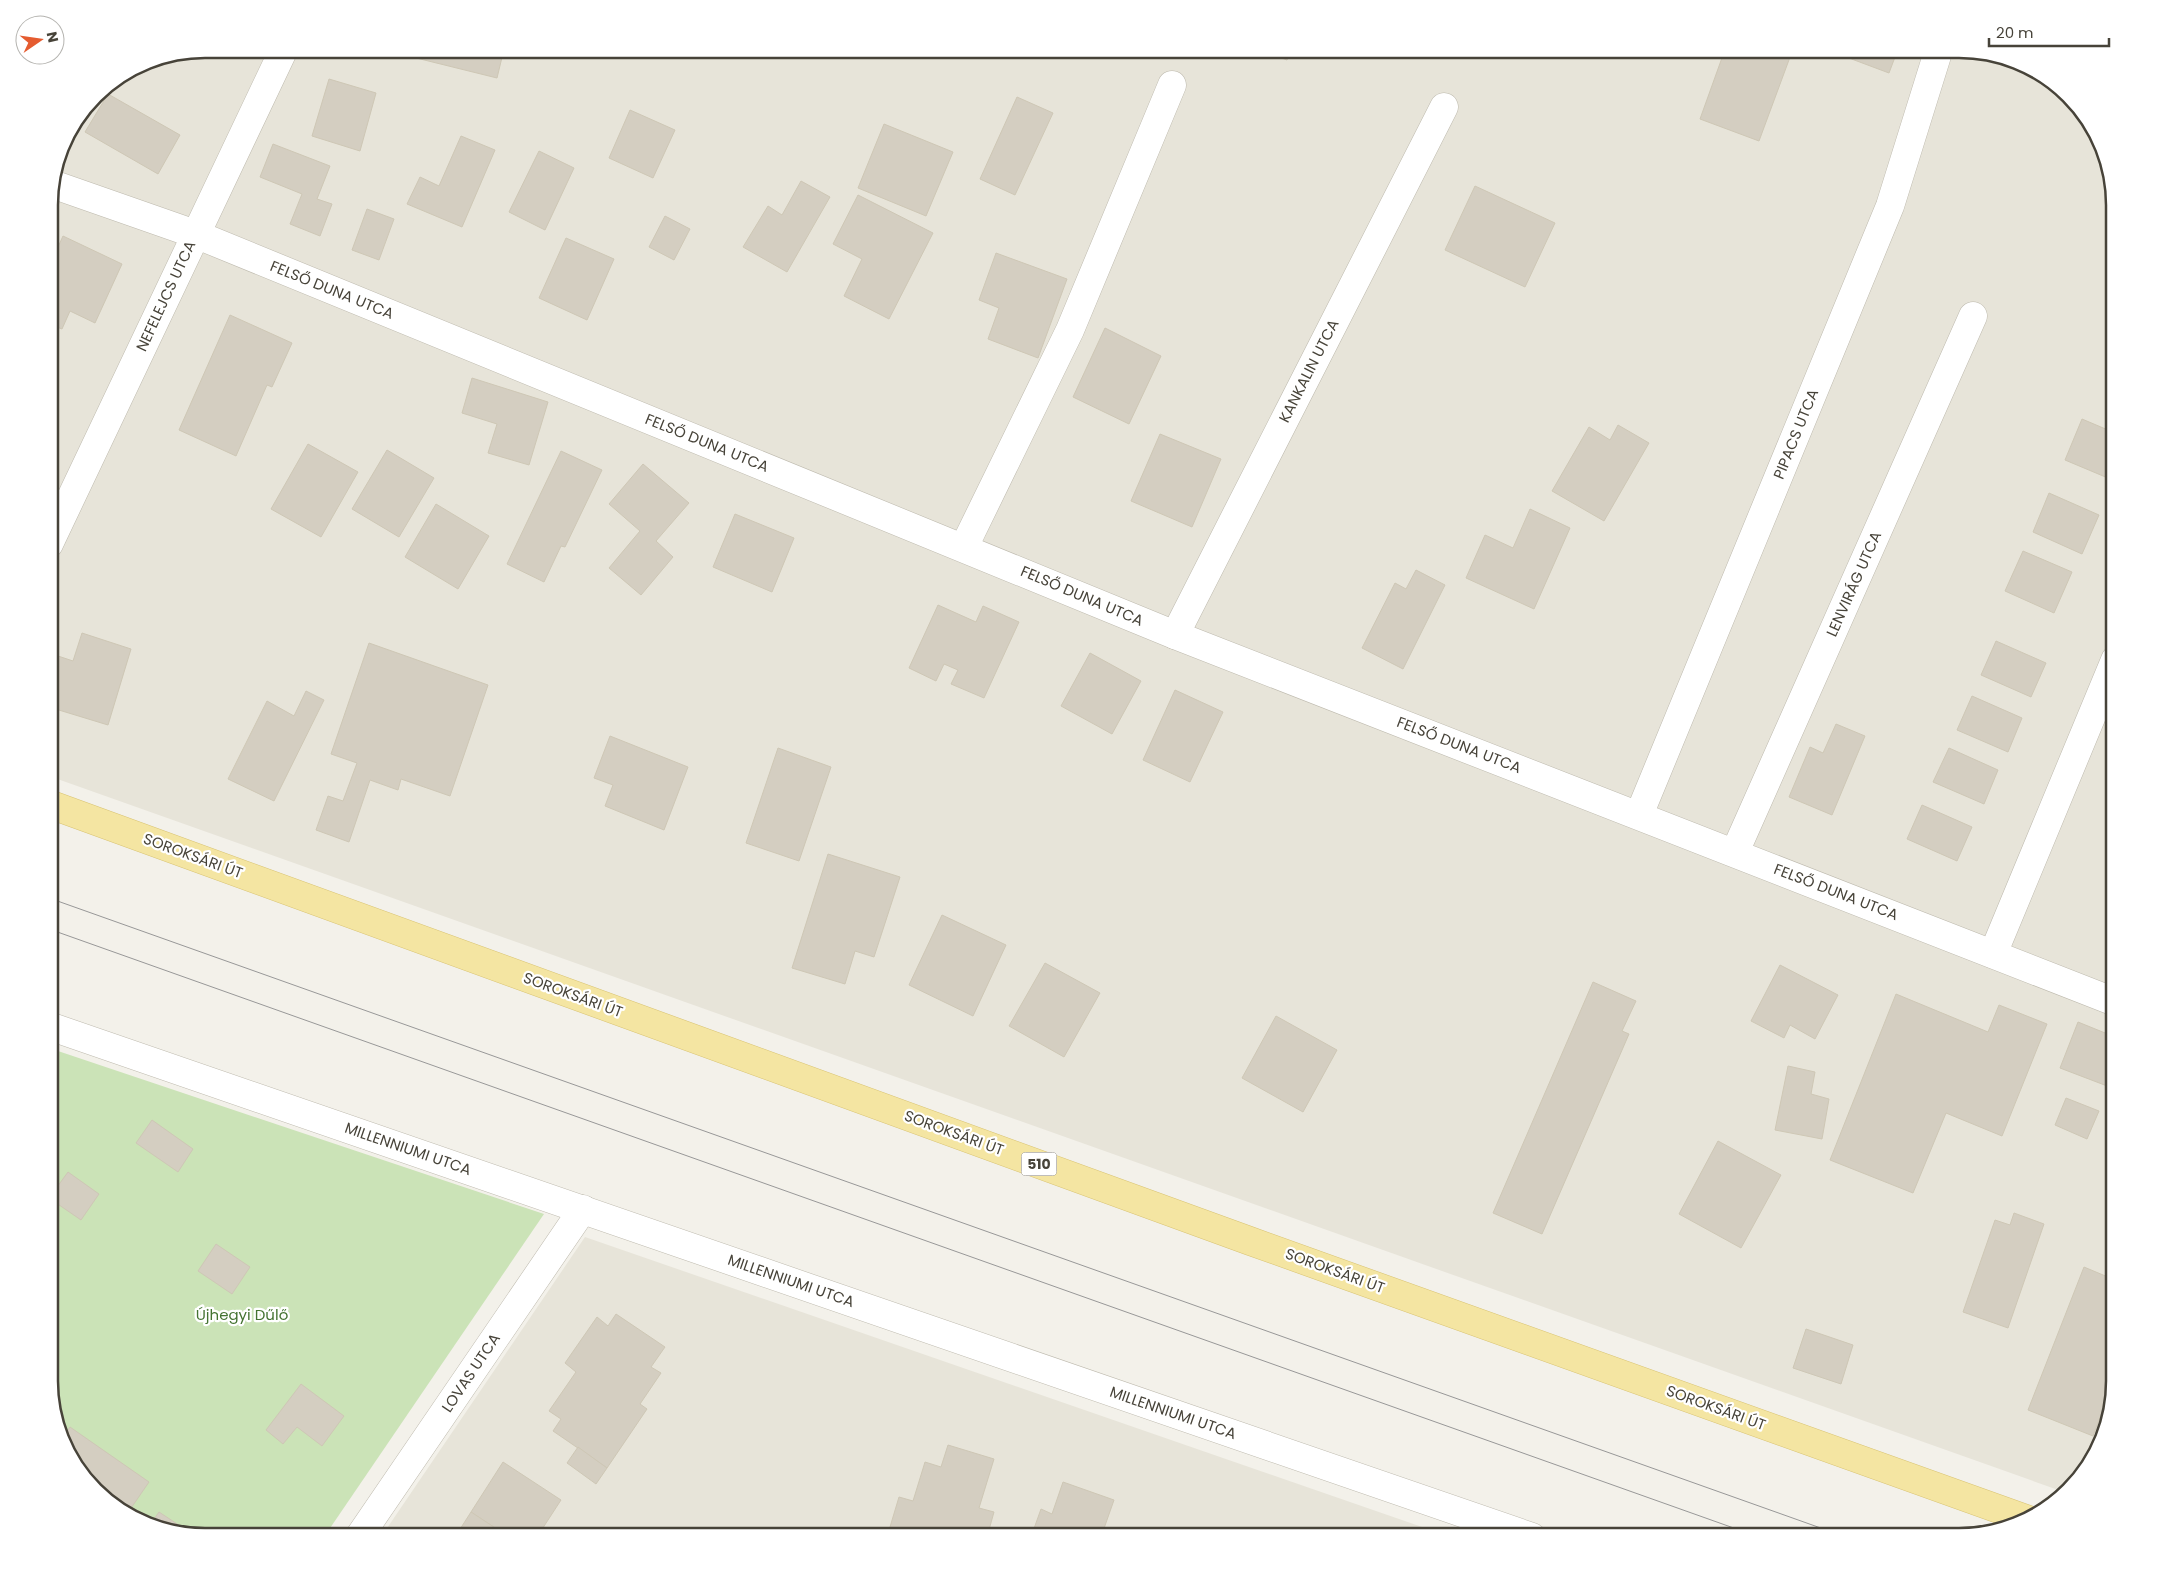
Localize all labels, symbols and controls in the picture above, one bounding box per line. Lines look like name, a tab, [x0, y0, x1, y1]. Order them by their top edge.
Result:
north arrow	[15, 15, 65, 65]
scale bar	[1989, 15, 2109, 47]
text: 20 m	[1996, 22, 2034, 43]
text: N	[42, 30, 64, 44]
street label: NEFELEJCS UTCA	[131, 237, 200, 355]
street label: FELSŐ DUNA UTCA	[267, 255, 397, 324]
street label: KANKALIN UTCA	[1273, 315, 1344, 426]
street label: PIPACS UTCA	[1768, 386, 1823, 482]
street label: FELSŐ DUNA UTCA	[642, 408, 772, 477]
street label: LENVIRÁG UTCA	[1821, 528, 1886, 640]
street label: FELSŐ DUNA UTCA	[1017, 560, 1147, 631]
street label: FELSŐ DUNA UTCA	[1394, 711, 1524, 778]
street label: SOROKSÁRI ÚT	[140, 828, 246, 883]
street label: FELSŐ DUNA UTCA	[1771, 858, 1901, 925]
street label: SOROKSÁRI ÚT	[520, 967, 626, 1022]
street label: SOROKSÁRI ÚT	[901, 1105, 1007, 1160]
street label: MILLENNIUMI UTCA	[342, 1117, 474, 1180]
road number: 510	[1022, 1152, 1056, 1176]
street label: SOROKSÁRI ÚT	[1282, 1243, 1388, 1298]
street label: MILLENNIUMI UTCA	[725, 1249, 857, 1312]
park label: Újhegyi Dűlő	[196, 1304, 288, 1325]
street label: LOVAS UTCA	[436, 1329, 505, 1416]
street label: SOROKSÁRI ÚT	[1663, 1380, 1769, 1435]
street label: MILLENNIUMI UTCA	[1107, 1381, 1239, 1444]

